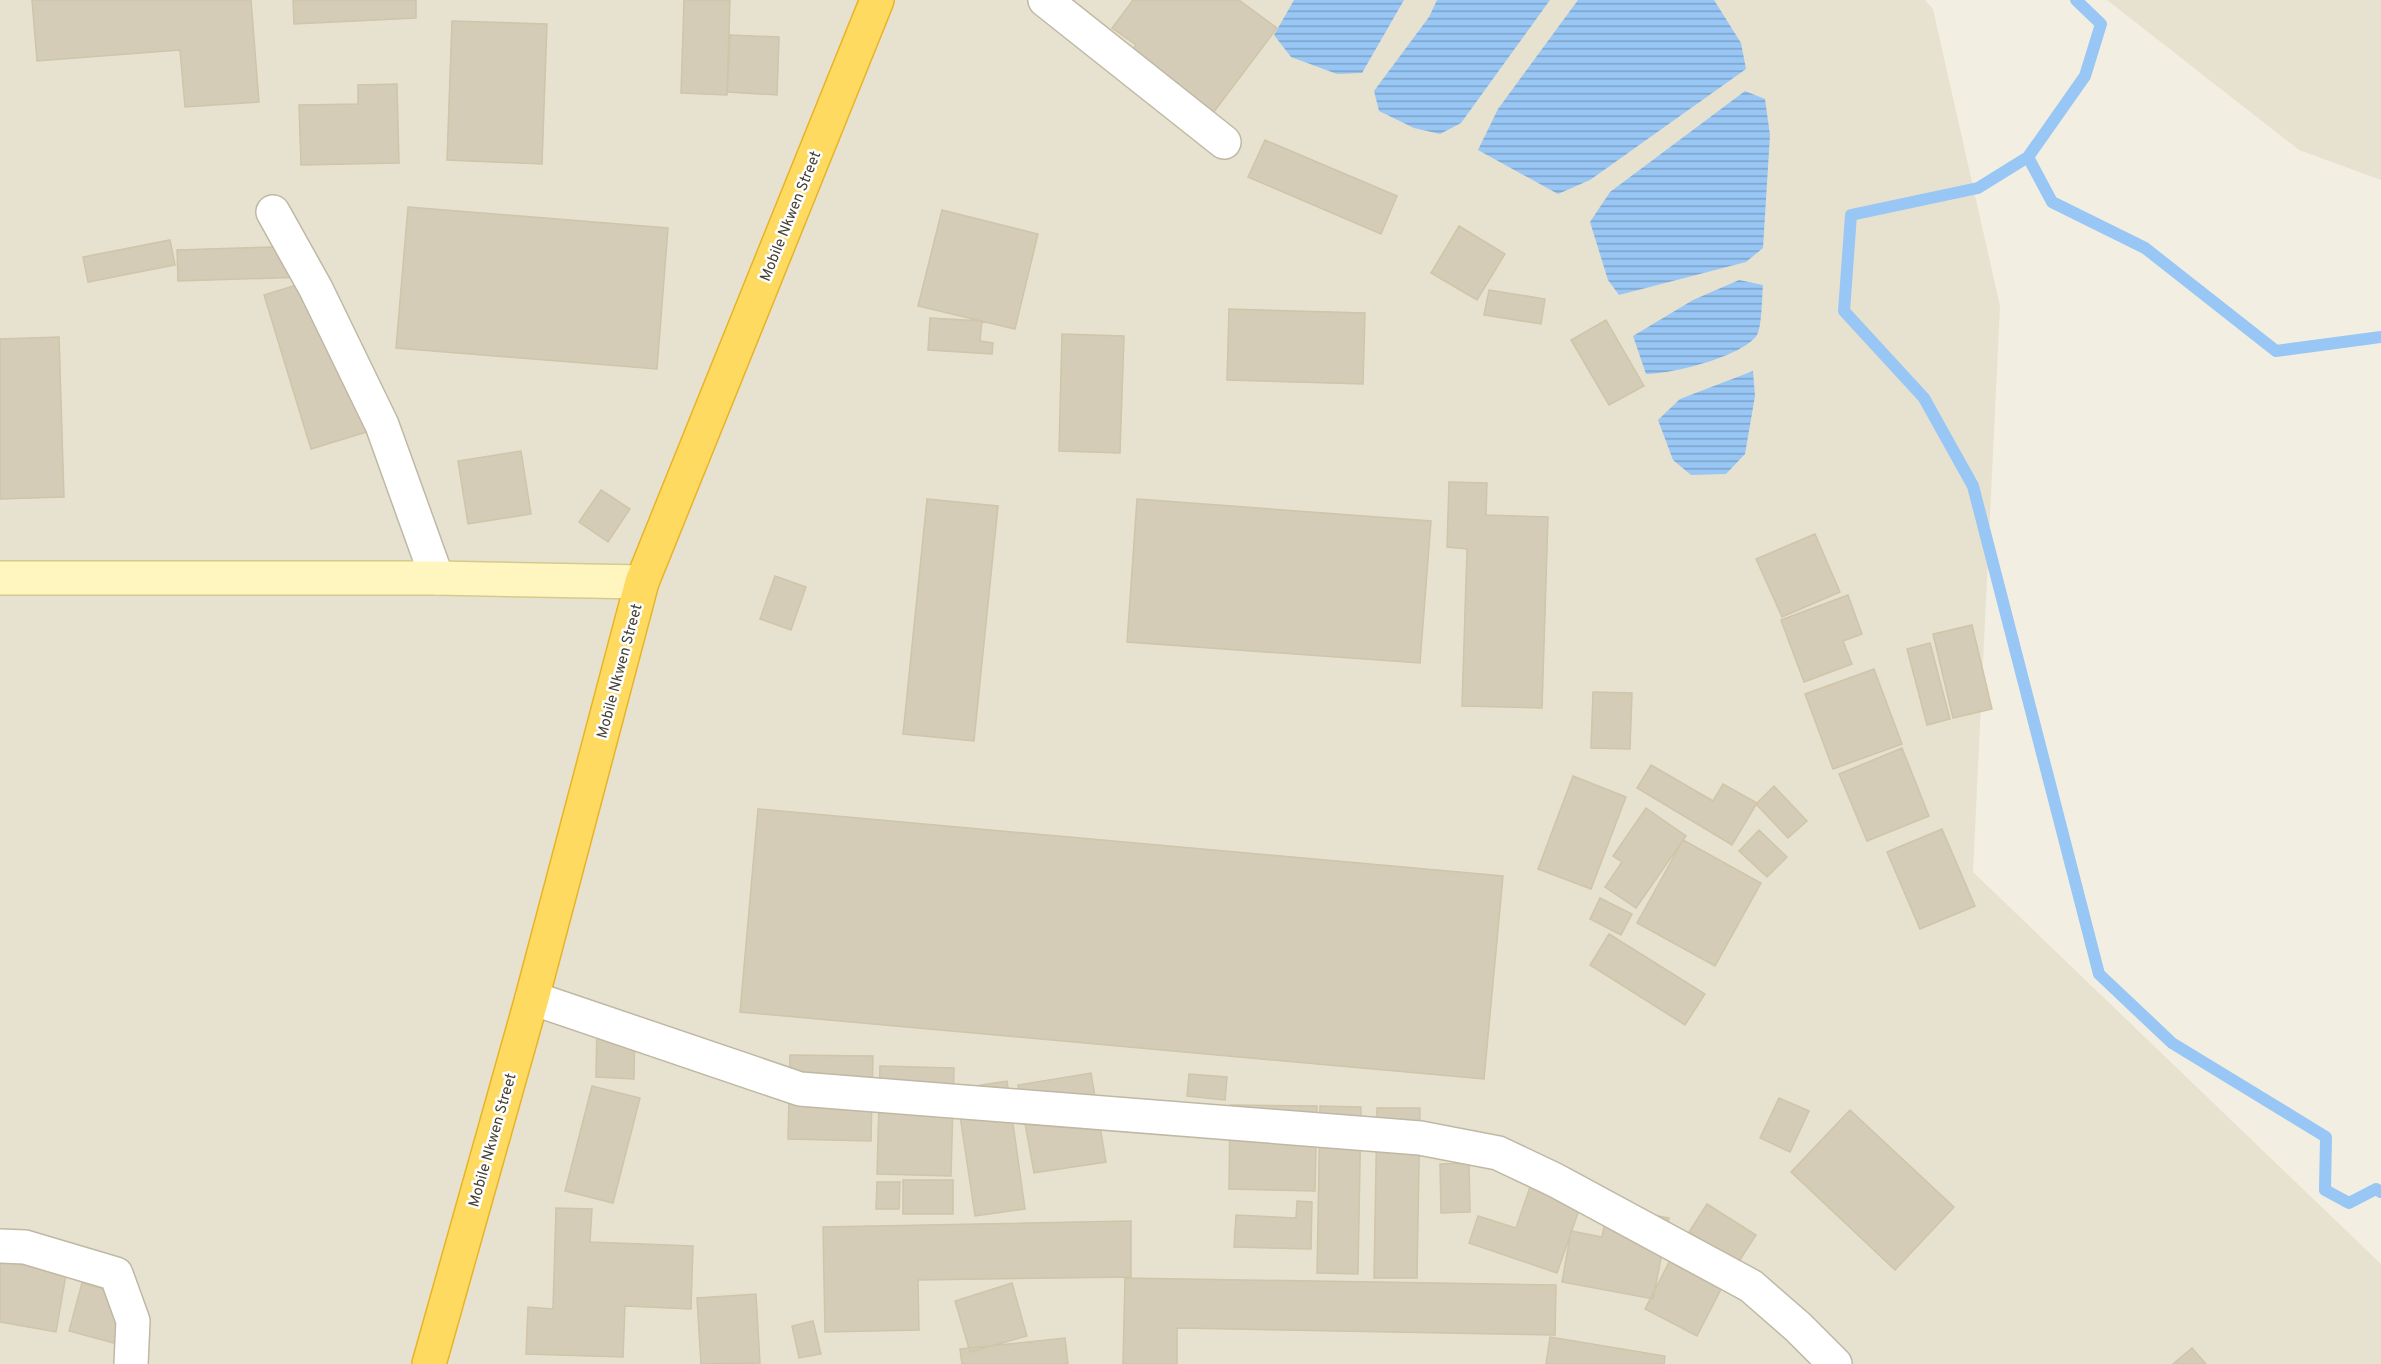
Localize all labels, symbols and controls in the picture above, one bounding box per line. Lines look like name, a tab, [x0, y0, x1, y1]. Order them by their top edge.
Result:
street label: Mobile Nkwen Street	[757, 149, 826, 284]
street label: Mobile Nkwen Street	[593, 602, 648, 741]
street label: Mobile Nkwen Street	[465, 1071, 522, 1210]

